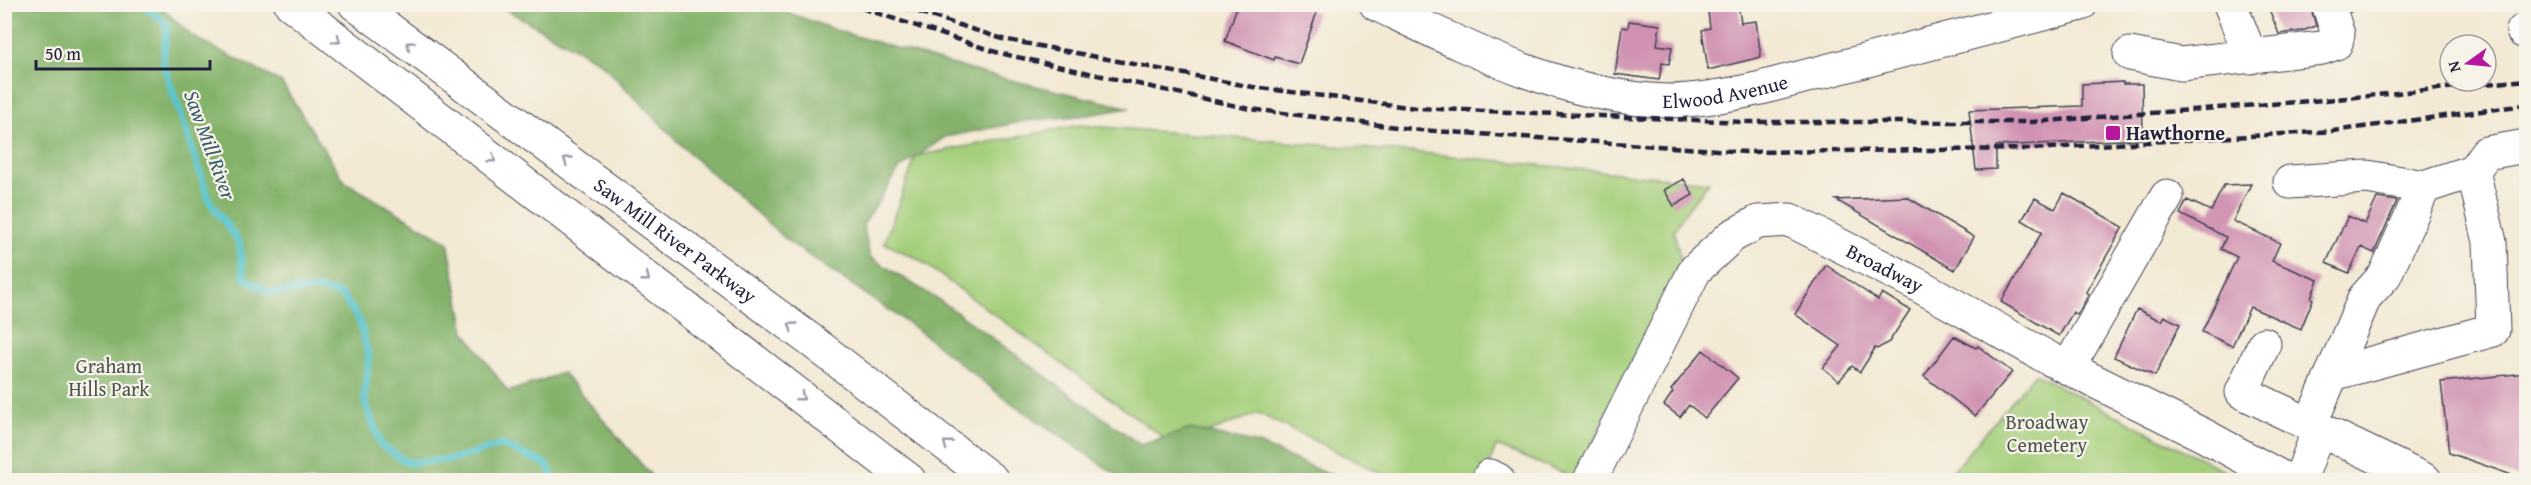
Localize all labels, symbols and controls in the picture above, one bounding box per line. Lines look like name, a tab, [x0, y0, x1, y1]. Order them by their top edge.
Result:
scale bar	[36, 33, 210, 71]
one-way arrow	[330, 33, 341, 44]
north arrow	[2438, 33, 2498, 93]
text: 50 m	[45, 40, 81, 67]
one-way arrow	[405, 41, 416, 52]
text: N	[2440, 58, 2466, 75]
street label: Elwood Avenue	[1662, 67, 1791, 115]
water label: Saw Mill River	[176, 86, 245, 205]
place label: Hawthorne	[2126, 118, 2225, 147]
marker: Hawthorne	[2104, 124, 2122, 142]
one-way arrow	[485, 152, 496, 163]
one-way arrow	[563, 156, 574, 167]
street label: Saw Mill River Parkway	[588, 170, 763, 310]
street label: Broadway	[1842, 236, 1929, 299]
one-way arrow	[639, 271, 650, 282]
one-way arrow	[787, 322, 798, 333]
park label: Graham Hills Park	[68, 351, 150, 403]
one-way arrow	[794, 389, 805, 400]
park label: Broadway Cemetery	[2006, 407, 2088, 459]
one-way arrow	[942, 441, 953, 452]

